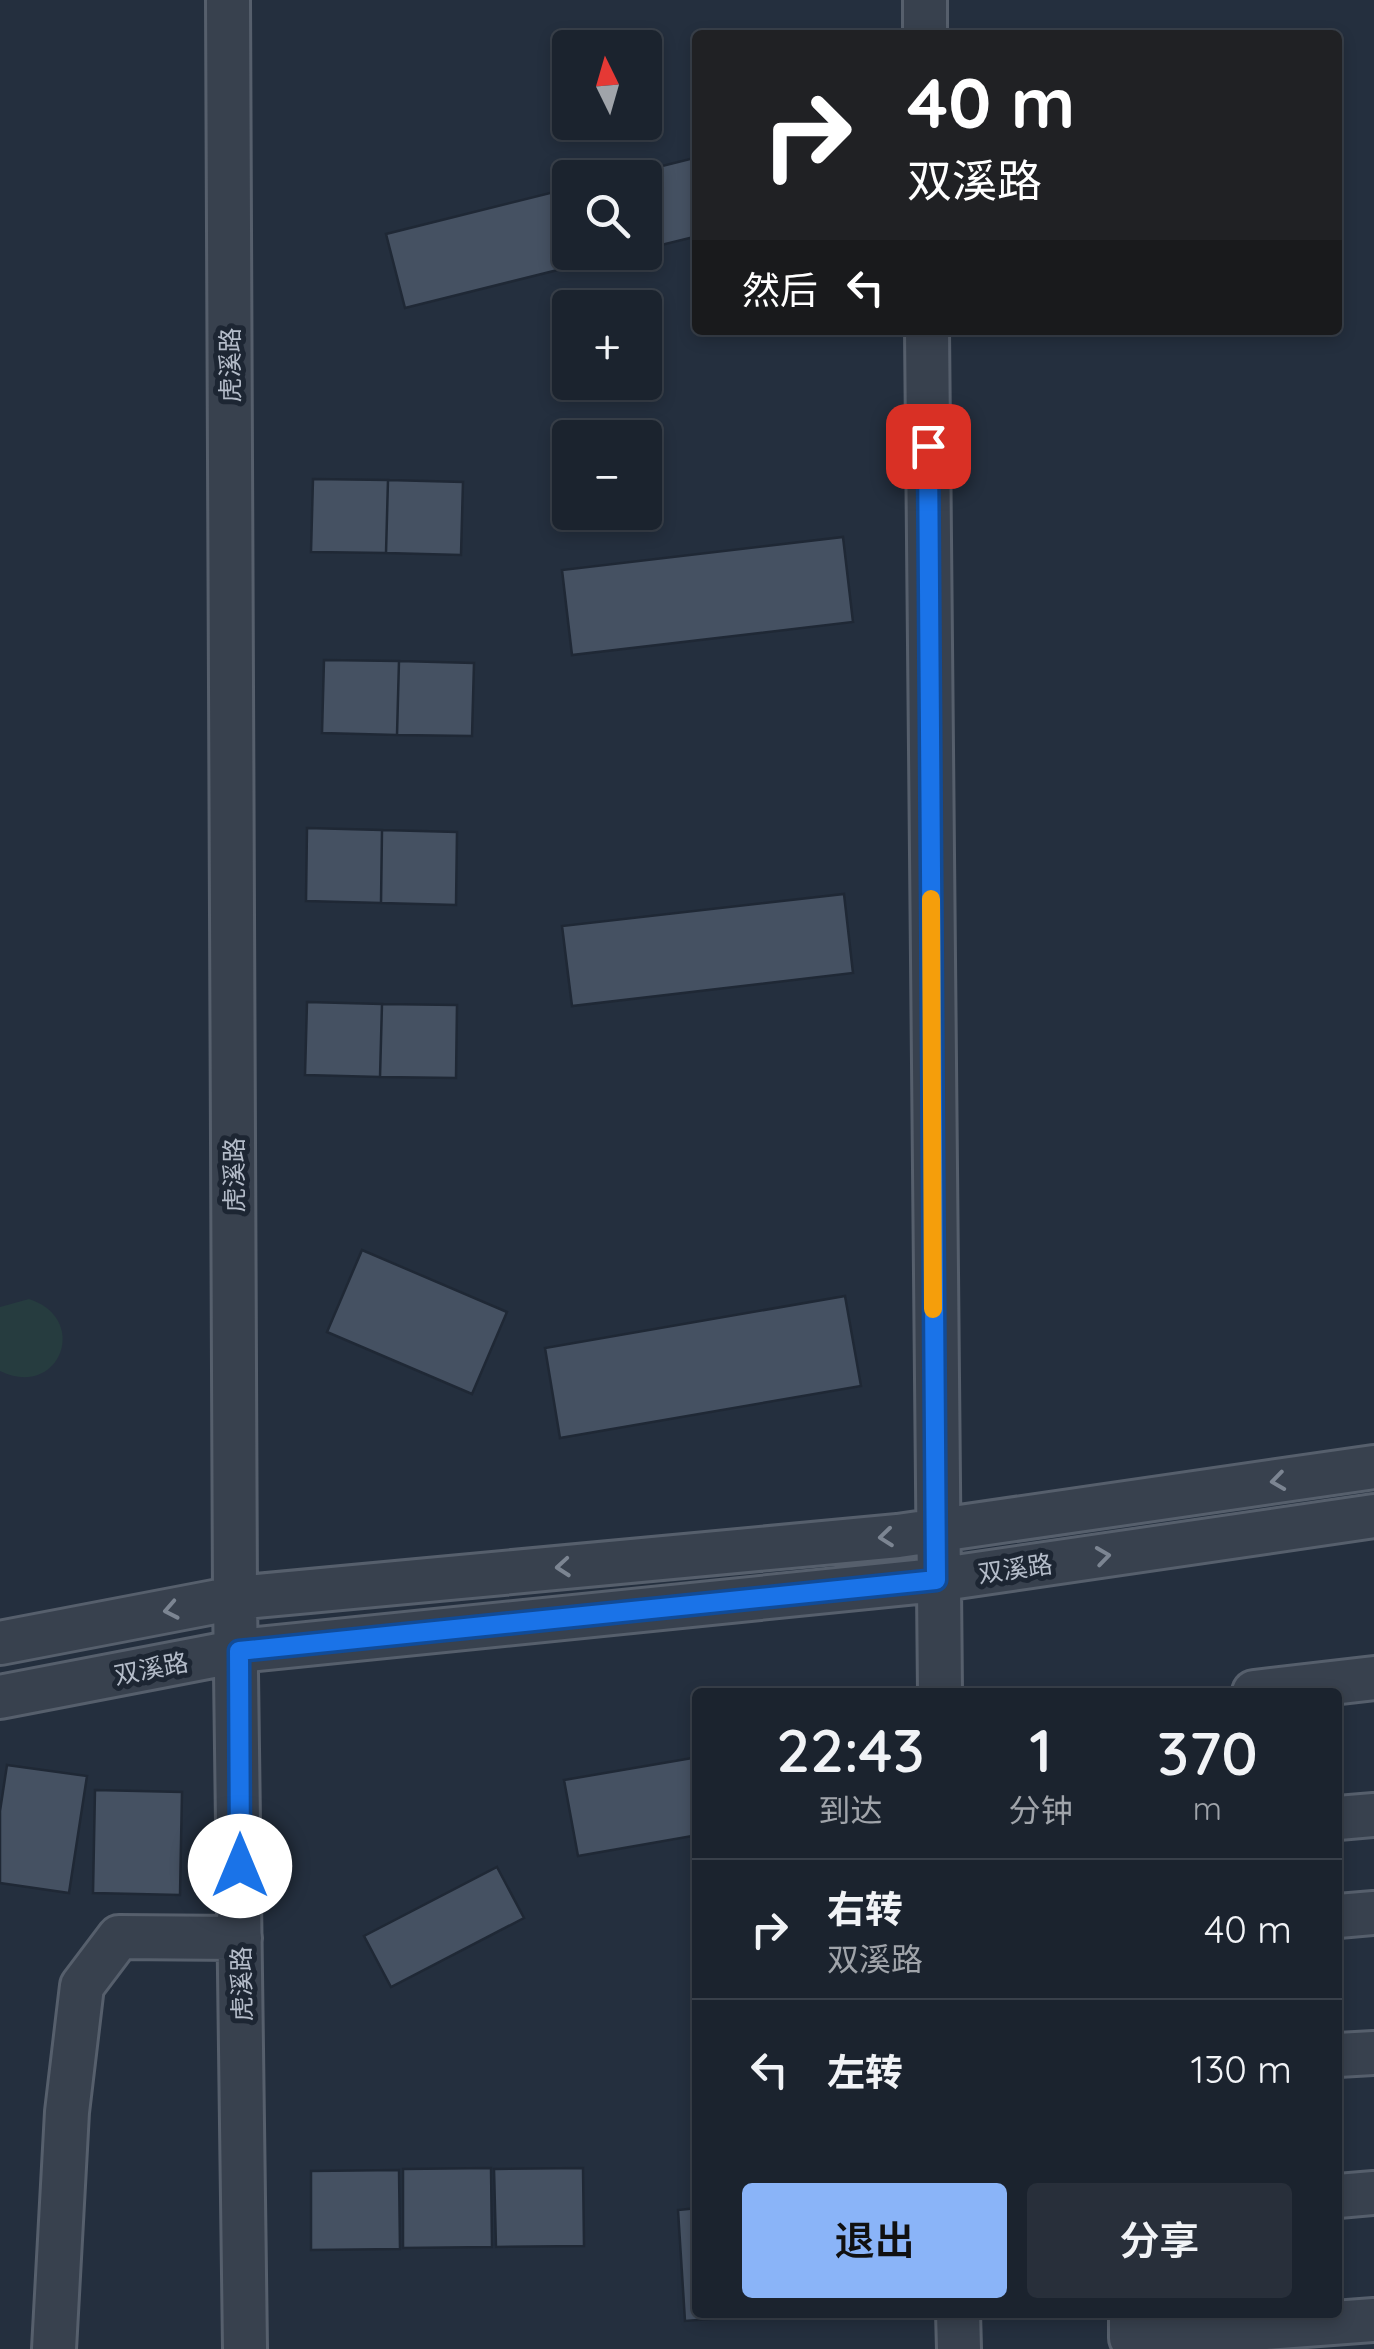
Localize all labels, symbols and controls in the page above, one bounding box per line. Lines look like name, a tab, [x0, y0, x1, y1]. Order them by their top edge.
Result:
north arrow	[552, 30, 662, 140]
map controls	[552, 30, 662, 530]
text: 40 m	[907, 58, 1075, 146]
icon: right	[742, 70, 872, 200]
text: 双溪路	[907, 152, 1042, 208]
button: search	[552, 160, 662, 270]
icon: left	[838, 260, 893, 315]
text: 然后	[742, 266, 818, 314]
button: +	[552, 290, 662, 400]
street label: 虎溪路	[214, 327, 245, 403]
pin	[886, 404, 971, 489]
icon: arrive	[901, 419, 956, 474]
button: −	[552, 420, 662, 530]
street label: 虎溪路	[218, 1137, 249, 1213]
one-way arrow	[1269, 1469, 1286, 1490]
one-way arrow	[878, 1525, 894, 1547]
one-way arrow	[1095, 1546, 1111, 1567]
street label: 双溪路	[976, 1547, 1054, 1589]
one-way arrow	[554, 1556, 570, 1577]
one-way arrow	[162, 1599, 179, 1620]
street label: 双溪路	[111, 1646, 191, 1690]
text: 22:43	[776, 1712, 925, 1787]
text: 1	[1029, 1712, 1052, 1787]
text: 370	[1157, 1715, 1258, 1790]
text: m	[1193, 1788, 1222, 1828]
text: 到达	[818, 1790, 882, 1830]
text: 分钟	[1009, 1790, 1073, 1830]
position arrow	[188, 1814, 292, 1918]
text: 右转	[827, 1885, 903, 1933]
icon: right	[742, 1902, 797, 1957]
text: 40 m	[1204, 1905, 1292, 1953]
text: 双溪路	[827, 1939, 923, 1979]
street label: 虎溪路	[225, 1946, 257, 2022]
icon: left	[742, 2042, 797, 2097]
text: 130 m	[1190, 2045, 1292, 2093]
text: 左转	[827, 2048, 903, 2096]
button: 退出	[742, 2183, 1007, 2298]
button: 分享	[1027, 2183, 1292, 2298]

